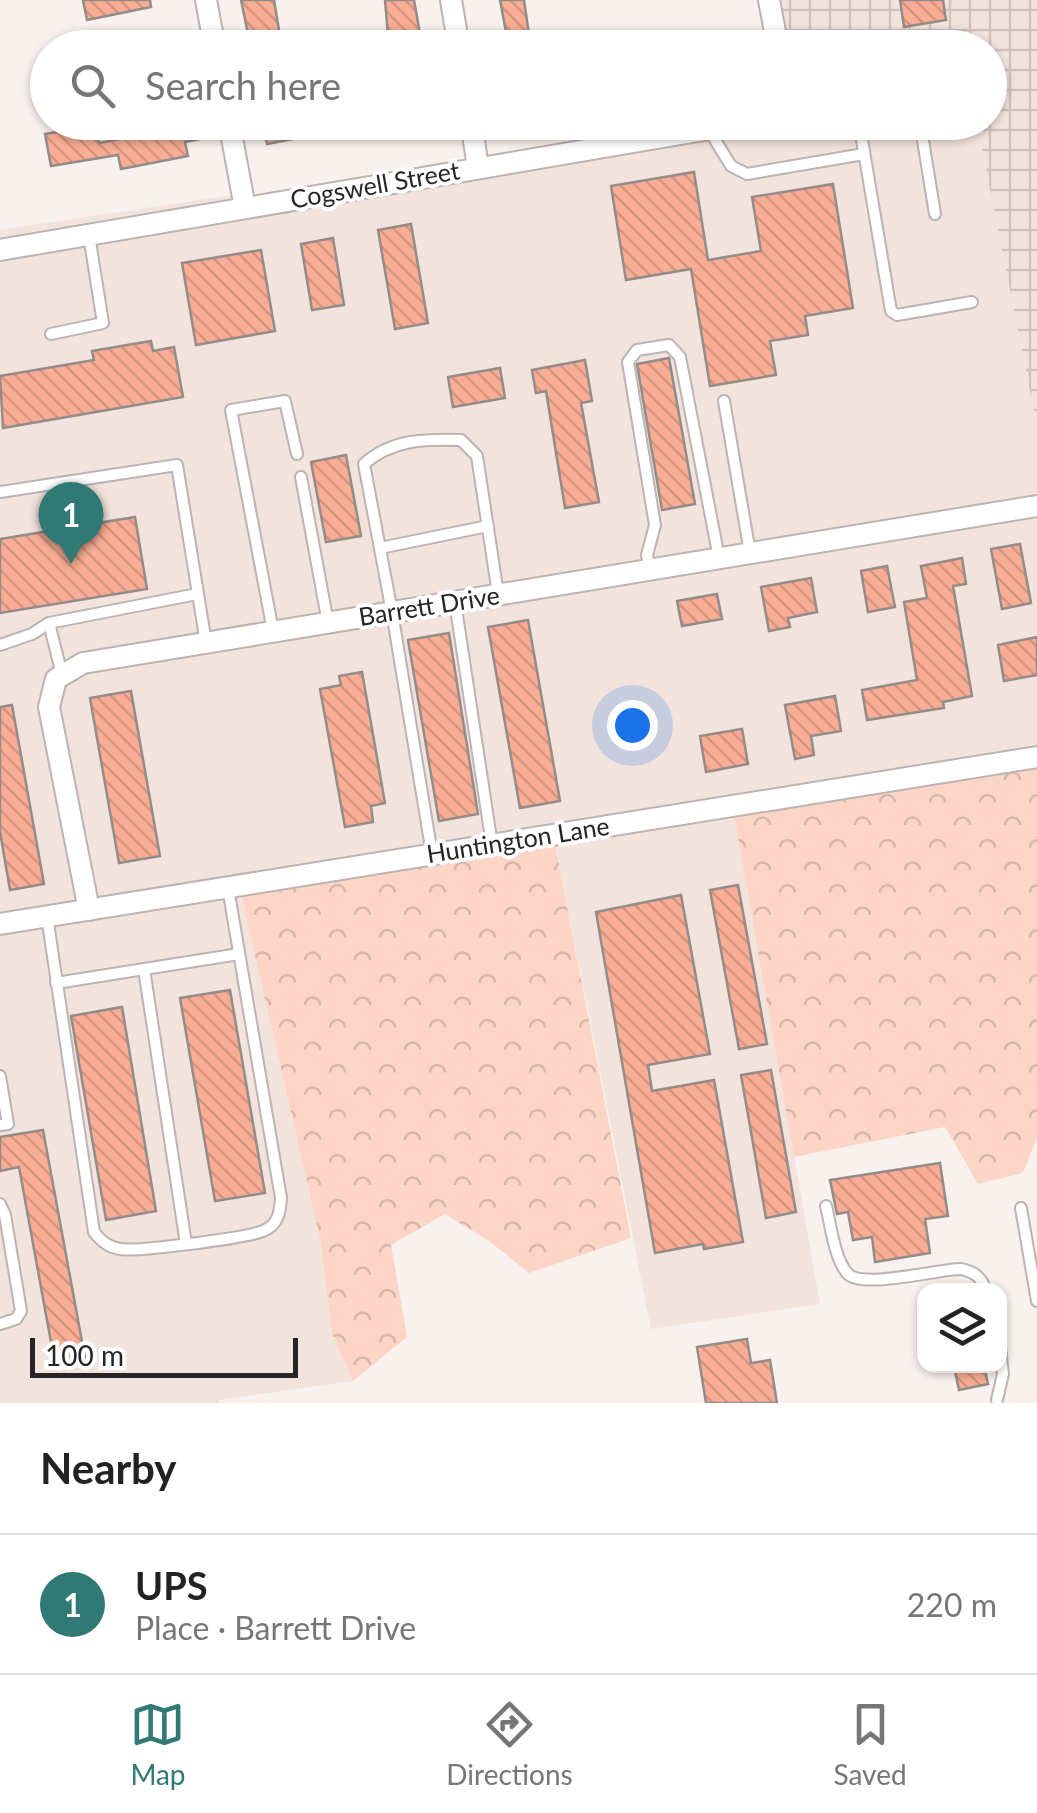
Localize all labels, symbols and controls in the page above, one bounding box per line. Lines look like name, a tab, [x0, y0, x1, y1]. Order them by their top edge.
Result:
search box	[30, 30, 1007, 140]
icon: search	[65, 58, 120, 113]
text: Search here	[145, 62, 341, 108]
street label: Cogswell Street	[288, 154, 462, 214]
pin: 1	[38, 482, 104, 564]
street label: Barrett Drive	[356, 579, 501, 631]
your location	[607, 700, 658, 751]
street label: Huntington Lane	[424, 810, 611, 868]
map controls	[917, 1283, 1007, 1373]
button: layers	[917, 1283, 1007, 1373]
scale bar	[30, 1333, 298, 1378]
text: 100 m	[45, 1338, 124, 1372]
text: Nearby	[40, 1443, 177, 1493]
text: UPS	[135, 1562, 208, 1608]
text: 1	[63, 1585, 82, 1624]
text: 220 m	[907, 1585, 997, 1624]
text: Place · Barrett Drive	[135, 1608, 416, 1647]
tab: Map	[130, 1697, 186, 1791]
tab: Directions	[446, 1697, 573, 1791]
tab: Saved	[833, 1697, 907, 1791]

